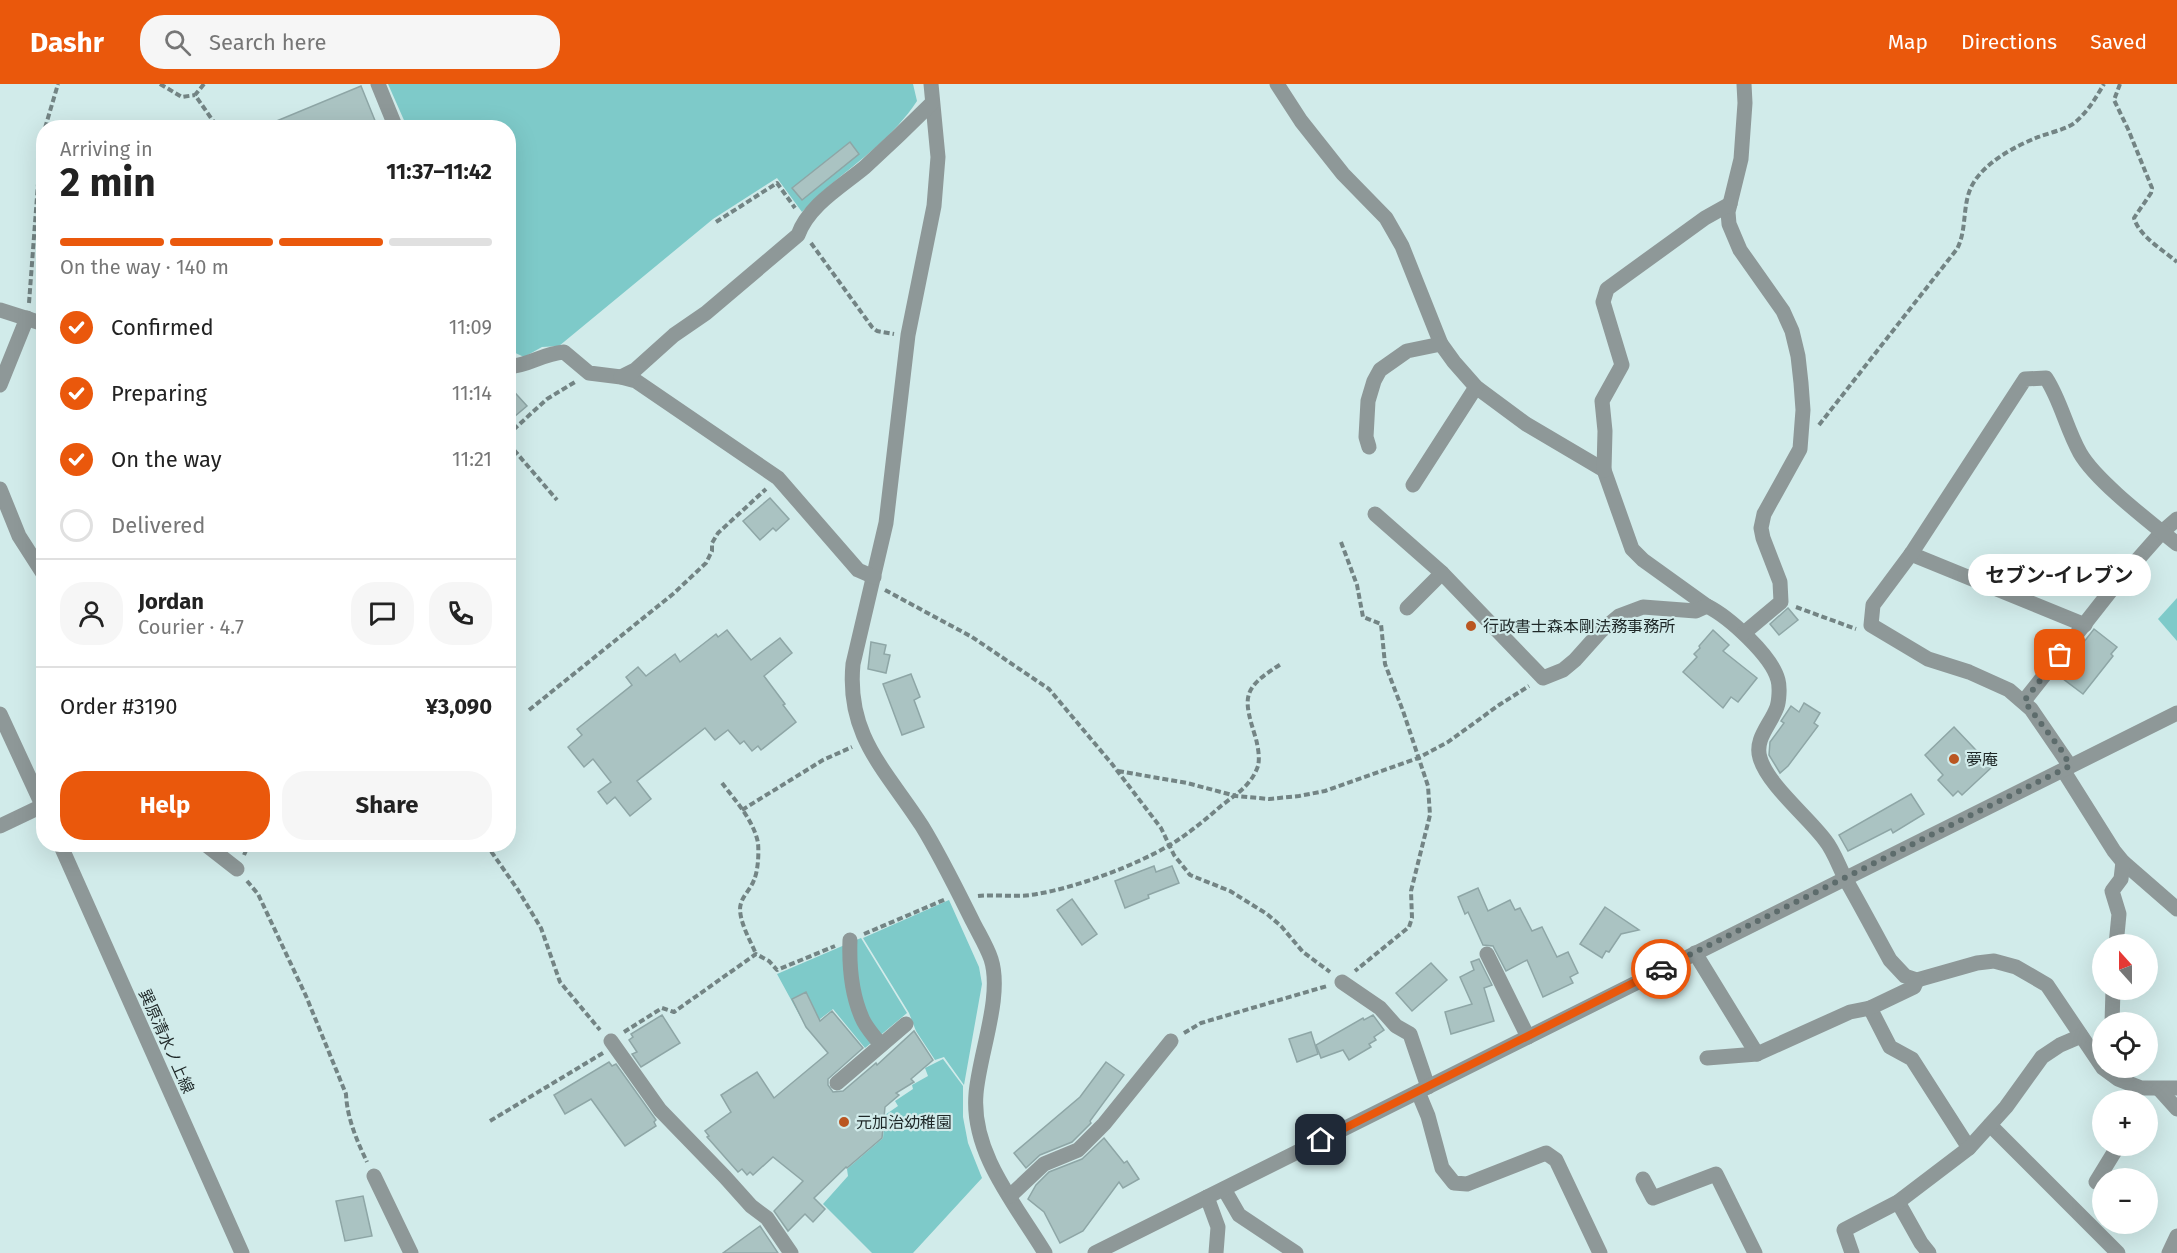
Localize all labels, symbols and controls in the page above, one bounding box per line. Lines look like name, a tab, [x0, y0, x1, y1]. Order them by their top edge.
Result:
search box	[140, 15, 560, 69]
text: Dashr	[30, 26, 104, 59]
icon: search	[161, 26, 194, 59]
text: Search here	[209, 29, 326, 56]
text: Map	[1888, 29, 1928, 55]
text: Directions	[1961, 29, 2057, 55]
text: Saved	[2090, 29, 2147, 55]
text: Arriving in	[60, 137, 153, 161]
text: 11:37–11:42	[386, 158, 492, 185]
text: 2 min	[60, 160, 156, 206]
text: On the way · 140 m	[60, 255, 229, 279]
icon: check	[60, 311, 93, 344]
text: Confirmed	[111, 314, 214, 341]
text: 11:09	[449, 315, 492, 339]
icon: check	[60, 377, 93, 410]
text: Preparing	[111, 380, 207, 407]
text: 11:14	[452, 381, 492, 405]
icon: check	[60, 443, 93, 476]
text: On the way	[111, 446, 222, 473]
text: 11:21	[452, 447, 492, 471]
text: Delivered	[111, 512, 206, 539]
callout: セブン-イレブン	[1968, 553, 2152, 595]
text: セブン-イレブン	[1985, 563, 2134, 587]
button: person	[60, 582, 123, 645]
button: chat	[351, 582, 414, 645]
button: phone	[429, 582, 492, 645]
text: Jordan	[138, 588, 204, 615]
text: Courier · 4.7	[138, 615, 244, 639]
place label: 行政書士森本剛法務事務所	[1483, 617, 1675, 636]
marker: 行政書士森本剛法務事務所	[1464, 619, 1478, 633]
pin	[2034, 629, 2085, 680]
icon: bag	[2043, 638, 2076, 671]
text: Order #3190	[60, 693, 178, 720]
text: ¥3,090	[426, 693, 492, 720]
place label: 夢庵	[1966, 750, 1998, 769]
marker: 夢庵	[1947, 752, 1961, 766]
button: Help	[60, 771, 270, 840]
button: Share	[282, 771, 492, 840]
north arrow	[2092, 934, 2158, 1000]
map controls	[2092, 934, 2158, 1234]
courier	[1631, 939, 1691, 999]
icon: car	[1645, 953, 1678, 986]
street label: 巽原清水ノ上線	[135, 986, 198, 1096]
button: locate	[2092, 1012, 2158, 1078]
button: +	[2092, 1090, 2158, 1156]
place label: 元加治幼稚園	[856, 1113, 952, 1132]
pin	[1295, 1114, 1346, 1165]
marker: 元加治幼稚園	[837, 1115, 851, 1129]
icon: home	[1304, 1123, 1337, 1156]
button: −	[2092, 1168, 2158, 1234]

